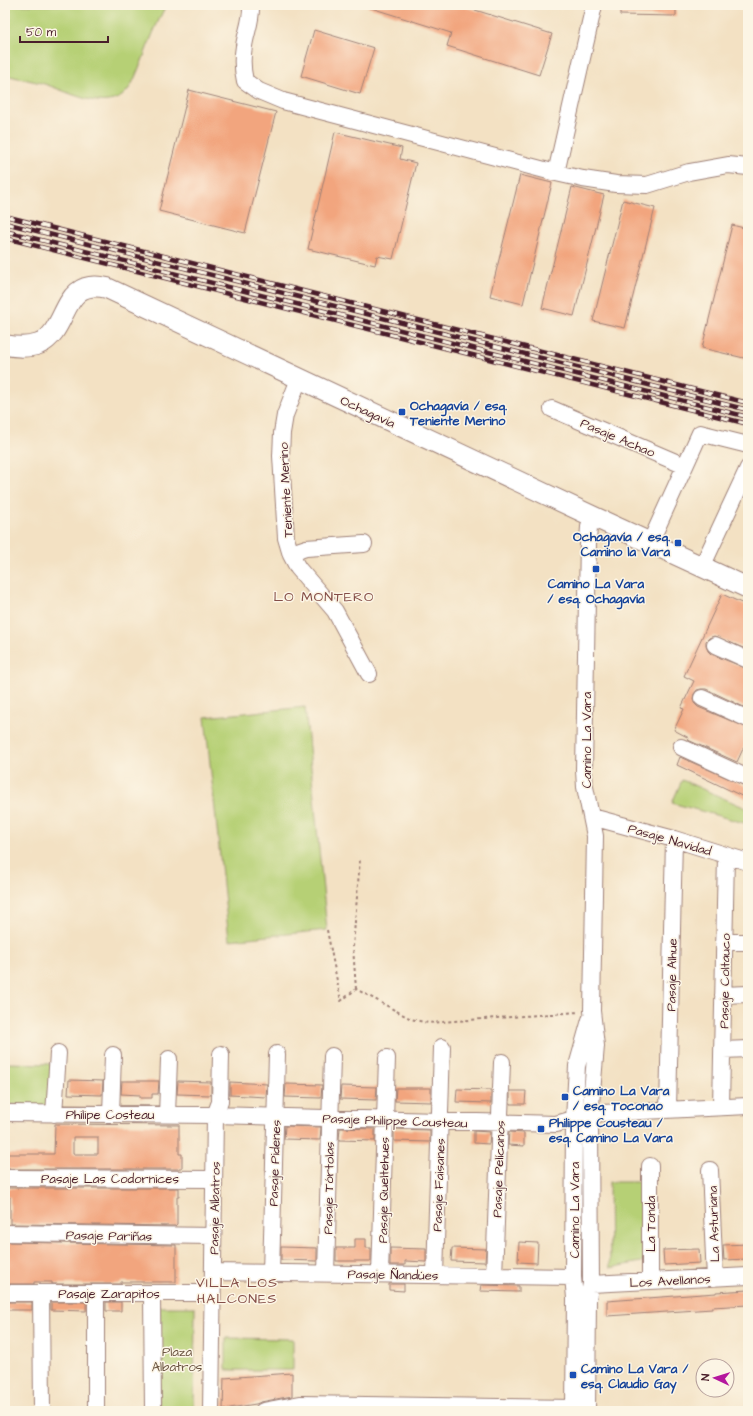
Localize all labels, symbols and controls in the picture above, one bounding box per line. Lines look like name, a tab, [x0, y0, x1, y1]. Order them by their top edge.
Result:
scale bar	[20, 18, 108, 44]
text: 50 m	[26, 24, 57, 41]
street label: Ochagavía	[337, 391, 398, 434]
place label: Ochagavía / esq. Teniente Merino	[409, 397, 507, 430]
marker: Ochagavía / esq. Teniente Merino	[397, 407, 407, 417]
street label: Pasaje Achao	[577, 414, 658, 462]
street label: Teniente Merino	[274, 441, 297, 538]
place label: Ochagavía / esq. Camino la Vara	[573, 528, 670, 561]
marker: Ochagavía / esq. Camino la Vara	[673, 538, 683, 548]
marker: Camino La Vara / esq. Ochagavía	[591, 564, 601, 574]
place label: Camino La Vara / esq. Ochagavía	[547, 575, 645, 610]
district label: LO MONTERO	[274, 587, 374, 607]
street label: Camino La Vara	[578, 691, 596, 788]
street label: Pasaje Navidad	[626, 819, 714, 861]
street label: Pasaje Coltauco	[715, 933, 735, 1029]
street label: Pasaje Alhue	[662, 938, 682, 1012]
place label: Camino La Vara / esq. Toconao	[573, 1082, 670, 1116]
marker: Camino La Vara / esq. Toconao	[560, 1092, 570, 1102]
street label: Philipe Costeau	[66, 1106, 155, 1124]
street label: Pasaje Philippe Cousteau	[322, 1109, 468, 1133]
place label: Philippe Cousteau / esq. Camino La Vara	[548, 1114, 673, 1148]
street label: Pasaje Pidenes	[264, 1119, 286, 1207]
street label: Pasaje Pelícanos	[488, 1120, 510, 1218]
marker: Philippe Cousteau / esq. Camino La Vara	[536, 1124, 546, 1134]
street label: Pasaje Queltehues	[374, 1136, 394, 1243]
street label: Pasaje Faisanes	[428, 1138, 450, 1232]
street label: Pasaje Tórtolas	[319, 1141, 339, 1235]
street label: Pasaje Albatros	[205, 1161, 225, 1255]
street label: Camino La Vara	[566, 1161, 584, 1258]
street label: Pasaje Las Codornices	[41, 1170, 179, 1188]
street label: La Asturiana	[704, 1185, 724, 1262]
street label: La Tonda	[642, 1196, 660, 1252]
street label: Pasaje Pariñas	[66, 1226, 153, 1246]
street label: Pasaje Ñandúes	[347, 1265, 439, 1285]
street label: Los Avellanos	[629, 1270, 712, 1292]
district label: VILLA LOS HALCONES	[196, 1273, 278, 1309]
street label: Pasaje Zarapitos	[58, 1285, 160, 1303]
park label: Plaza Albatros	[152, 1343, 203, 1376]
north arrow	[695, 1358, 735, 1398]
place label: Camino La Vara / esq. Claudio Gay	[580, 1360, 688, 1394]
marker: Camino La Vara / esq. Claudio Gay	[568, 1370, 578, 1380]
text: N	[698, 1373, 713, 1381]

